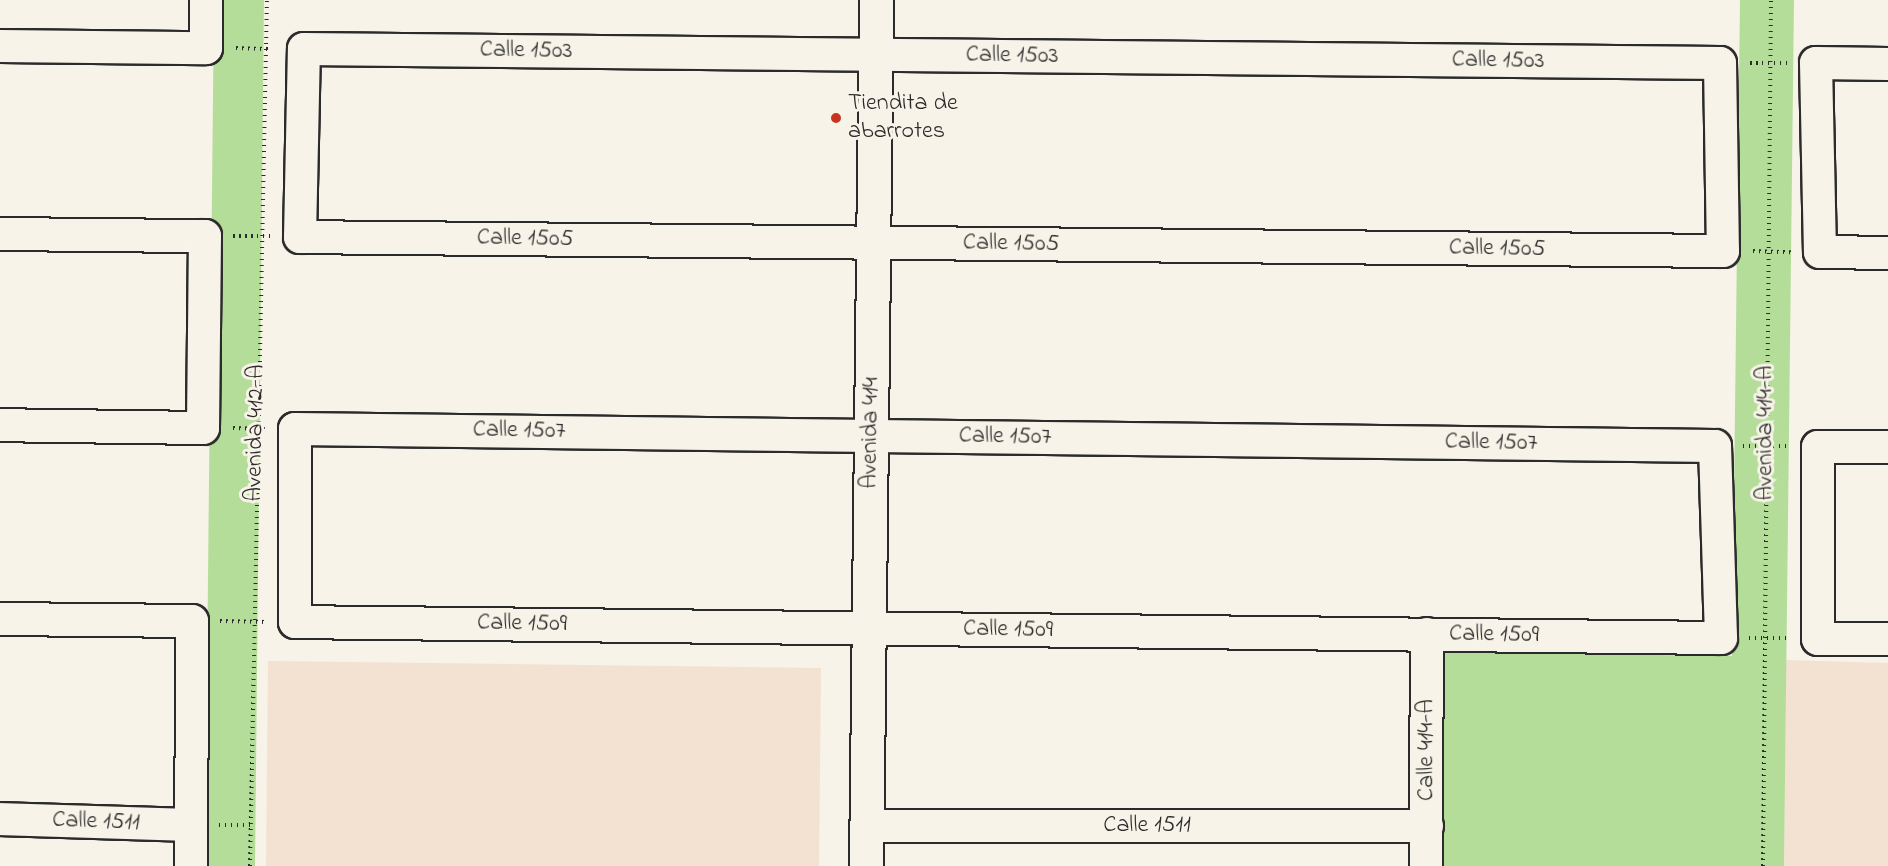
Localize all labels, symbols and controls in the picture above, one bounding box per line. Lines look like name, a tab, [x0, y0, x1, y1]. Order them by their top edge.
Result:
street label: Calle 1503	[479, 36, 573, 66]
street label: Calle 1503	[965, 41, 1059, 71]
street label: Calle 1503	[1451, 46, 1545, 76]
place label: Tiendita de abarrotes	[848, 90, 958, 146]
marker: Tiendita de abarrotes	[829, 111, 843, 125]
street label: Calle 1505	[477, 224, 573, 254]
street label: Calle 1505	[963, 229, 1059, 259]
street label: Calle 1505	[1449, 234, 1545, 264]
street label: Avenida 412-A	[240, 364, 272, 502]
street label: Avenida 414-A	[1752, 365, 1780, 501]
street label: Avenida 414	[856, 377, 886, 489]
street label: Calle 1507	[472, 416, 566, 446]
street label: Calle 1507	[958, 422, 1052, 452]
street label: Calle 1507	[1444, 428, 1538, 458]
street label: Calle 1509	[477, 609, 567, 639]
street label: Calle 1509	[963, 615, 1053, 645]
street label: Calle 1509	[1449, 620, 1539, 650]
street label: Calle 414-A	[1413, 699, 1441, 801]
street label: Calle 1511	[52, 806, 140, 838]
street label: Calle 1511	[1103, 812, 1191, 840]

